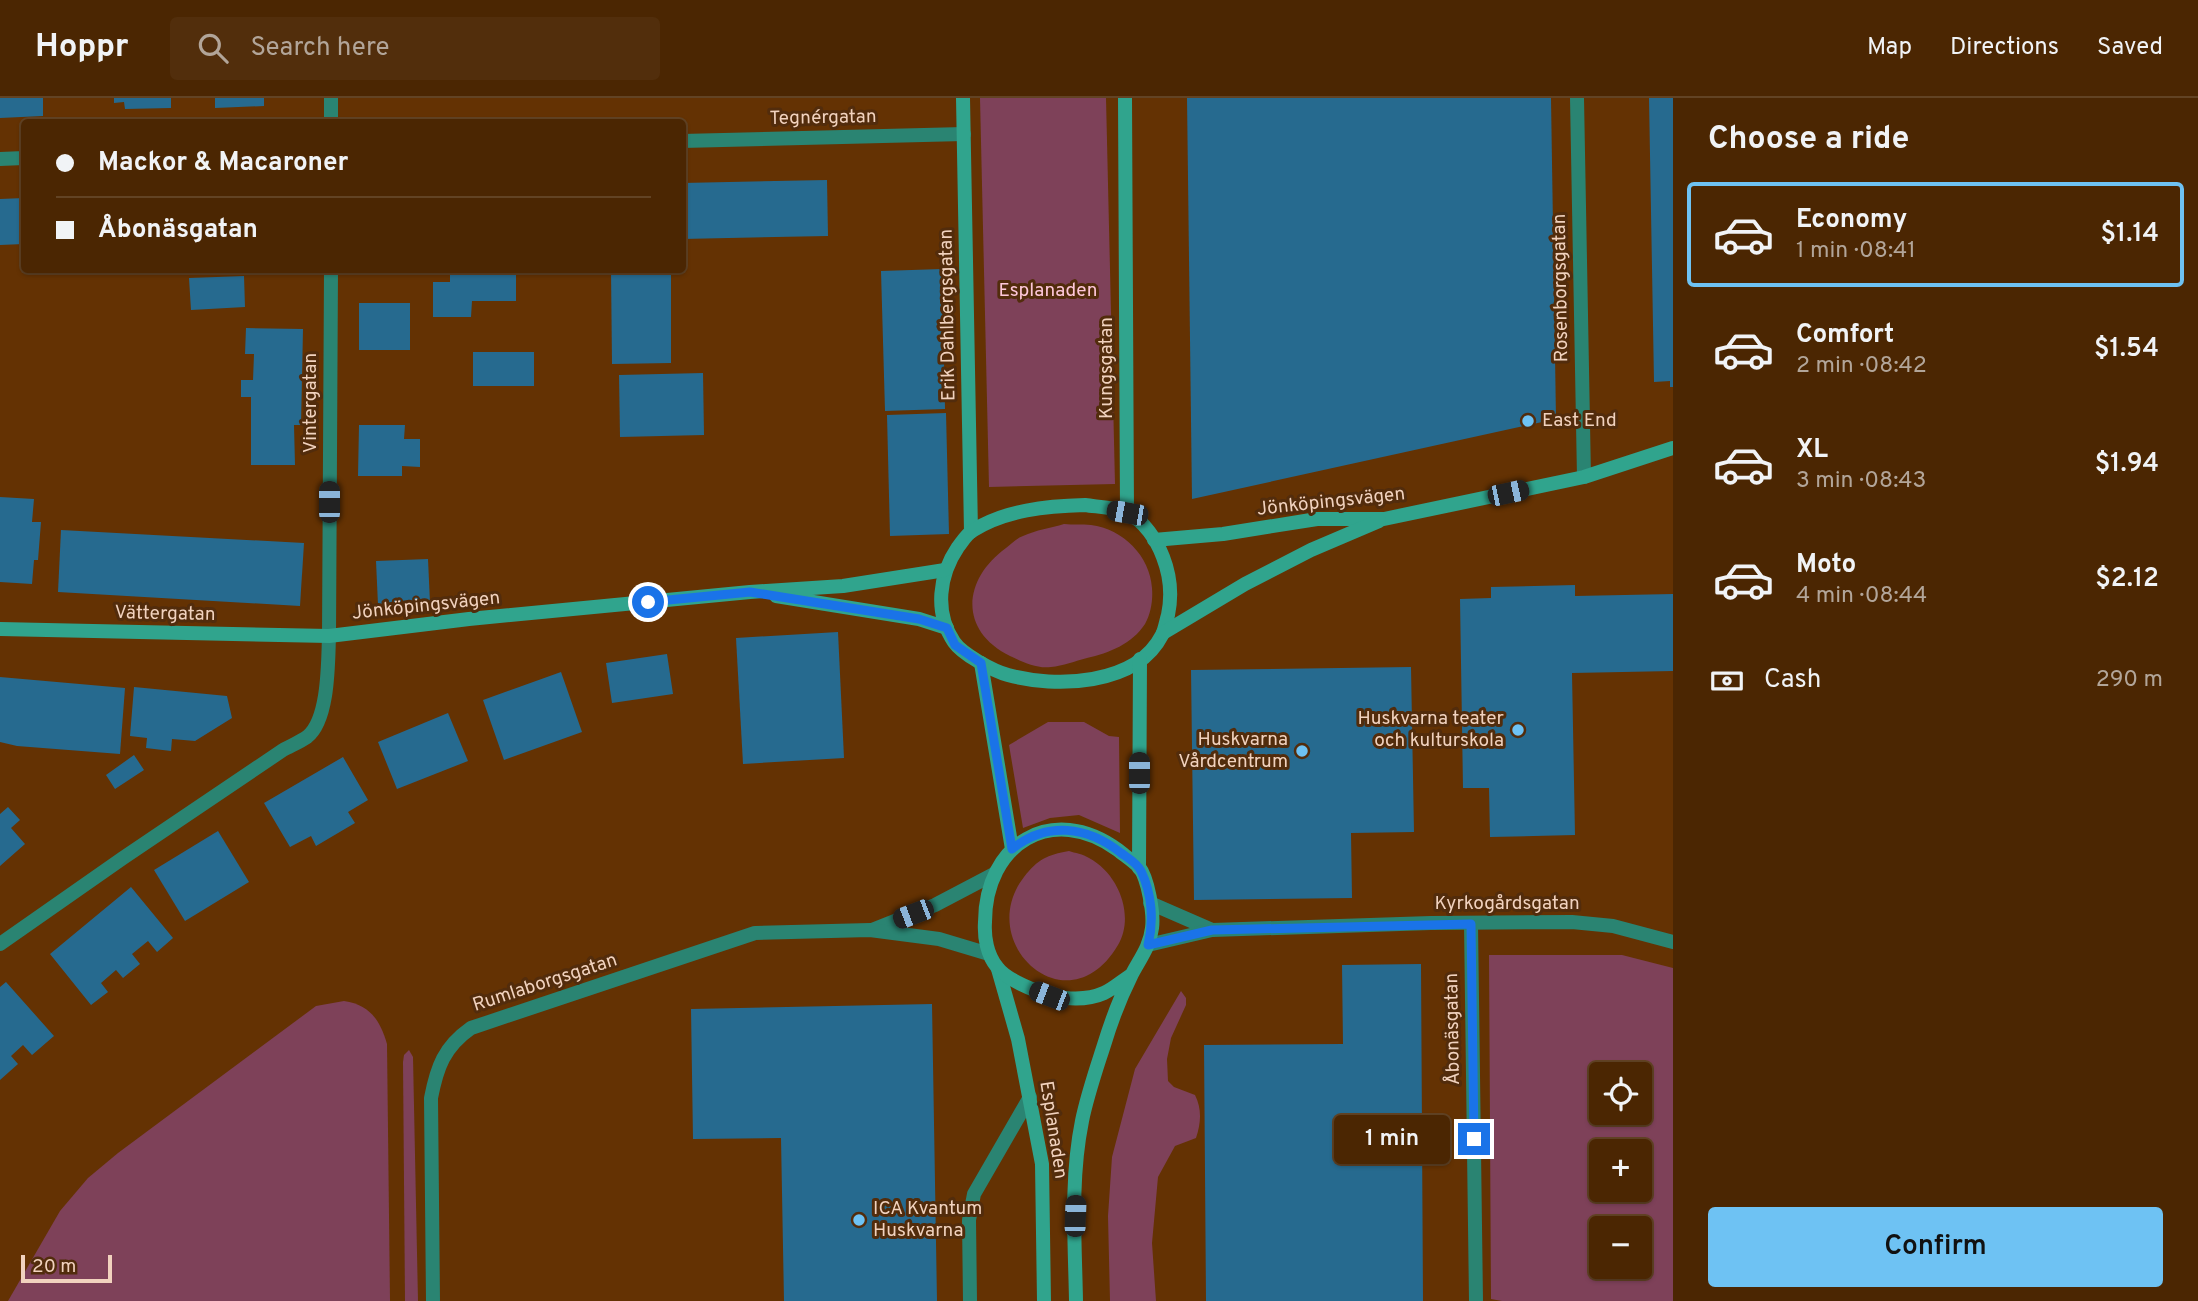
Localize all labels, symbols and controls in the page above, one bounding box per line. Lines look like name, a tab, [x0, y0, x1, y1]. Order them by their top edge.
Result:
search box	[170, 17, 660, 80]
text: Hoppr	[35, 27, 128, 69]
icon: search	[194, 29, 232, 67]
text: Search here	[250, 32, 389, 65]
text: Map	[1867, 33, 1912, 63]
text: Directions	[1950, 33, 2059, 63]
text: Saved	[2097, 33, 2163, 63]
street label: Tegnérgatan	[769, 105, 877, 131]
text: Choose a ride	[1708, 120, 1909, 160]
text: Mackor & Macaroner	[98, 147, 348, 180]
icon: car	[1712, 203, 1775, 266]
text: Economy	[1796, 204, 1907, 237]
street label: Rosenborgsgatan	[1548, 213, 1574, 363]
text: Åbonäsgatan	[98, 214, 258, 247]
text: $1.14	[2101, 218, 2159, 251]
street label: Erik Dahlbergsgatan	[934, 229, 962, 401]
text: 1 min · 08:41	[1796, 237, 1916, 266]
park label: Esplanaden	[999, 279, 1097, 303]
street label: Kungsgatan	[1095, 317, 1119, 419]
icon: car	[1712, 318, 1775, 381]
text: Comfort	[1796, 319, 1894, 352]
text: $1.54	[2094, 333, 2159, 366]
text: 2 min · 08:42	[1796, 352, 1927, 381]
street label: Vintergatan	[299, 353, 323, 453]
place label: East End	[1542, 409, 1617, 433]
marker: East End	[1520, 413, 1536, 429]
icon: car	[1712, 433, 1775, 496]
text: XL	[1796, 434, 1828, 467]
text: $1.94	[2095, 448, 2159, 481]
text: 3 min · 08:43	[1796, 467, 1926, 496]
car	[1486, 478, 1531, 508]
car	[319, 481, 340, 523]
street label: Jönköpingsvägen	[1256, 482, 1406, 522]
car	[1105, 499, 1150, 527]
icon: car	[1712, 548, 1775, 611]
text: Moto	[1796, 549, 1856, 582]
text: $2.12	[2095, 563, 2159, 596]
text: 4 min · 08:44	[1796, 582, 1927, 611]
street label: Jönköpingsvägen	[351, 586, 501, 626]
route start	[632, 586, 664, 618]
street label: Vättergatan	[114, 601, 216, 627]
icon: cash	[1708, 662, 1746, 700]
text: Cash	[1764, 664, 1821, 697]
text: 290 m	[2096, 666, 2163, 695]
place label: Huskvarna teater och kulturskola	[1358, 707, 1505, 753]
marker: Huskvarna teater och kulturskola	[1510, 722, 1526, 738]
place label: Huskvarna Vårdcentrum	[1178, 728, 1288, 774]
marker: Huskvarna Vårdcentrum	[1294, 743, 1310, 759]
car	[1129, 752, 1150, 794]
street label: Kyrkogårdsgatan	[1434, 892, 1580, 916]
car	[890, 897, 937, 931]
street label: Rumlaborgsgatan	[470, 948, 620, 1018]
street label: Åbonäsgatan	[1440, 973, 1466, 1085]
car	[1026, 979, 1073, 1013]
map controls	[1589, 1062, 1652, 1279]
button: locate	[1589, 1062, 1652, 1125]
street label: Esplanaden	[1033, 1079, 1073, 1181]
callout: 1 min	[1334, 1114, 1450, 1164]
route end	[1458, 1123, 1490, 1155]
text: 1 min	[1365, 1125, 1419, 1154]
button: +	[1589, 1139, 1652, 1202]
car	[1064, 1195, 1087, 1237]
place label: ICA Kvantum Huskvarna	[873, 1197, 982, 1243]
button: Confirm	[1708, 1207, 2163, 1287]
marker: ICA Kvantum Huskvarna	[851, 1212, 867, 1228]
button: −	[1589, 1216, 1652, 1279]
scale bar	[21, 1252, 112, 1284]
text: 20 m	[32, 1255, 76, 1279]

